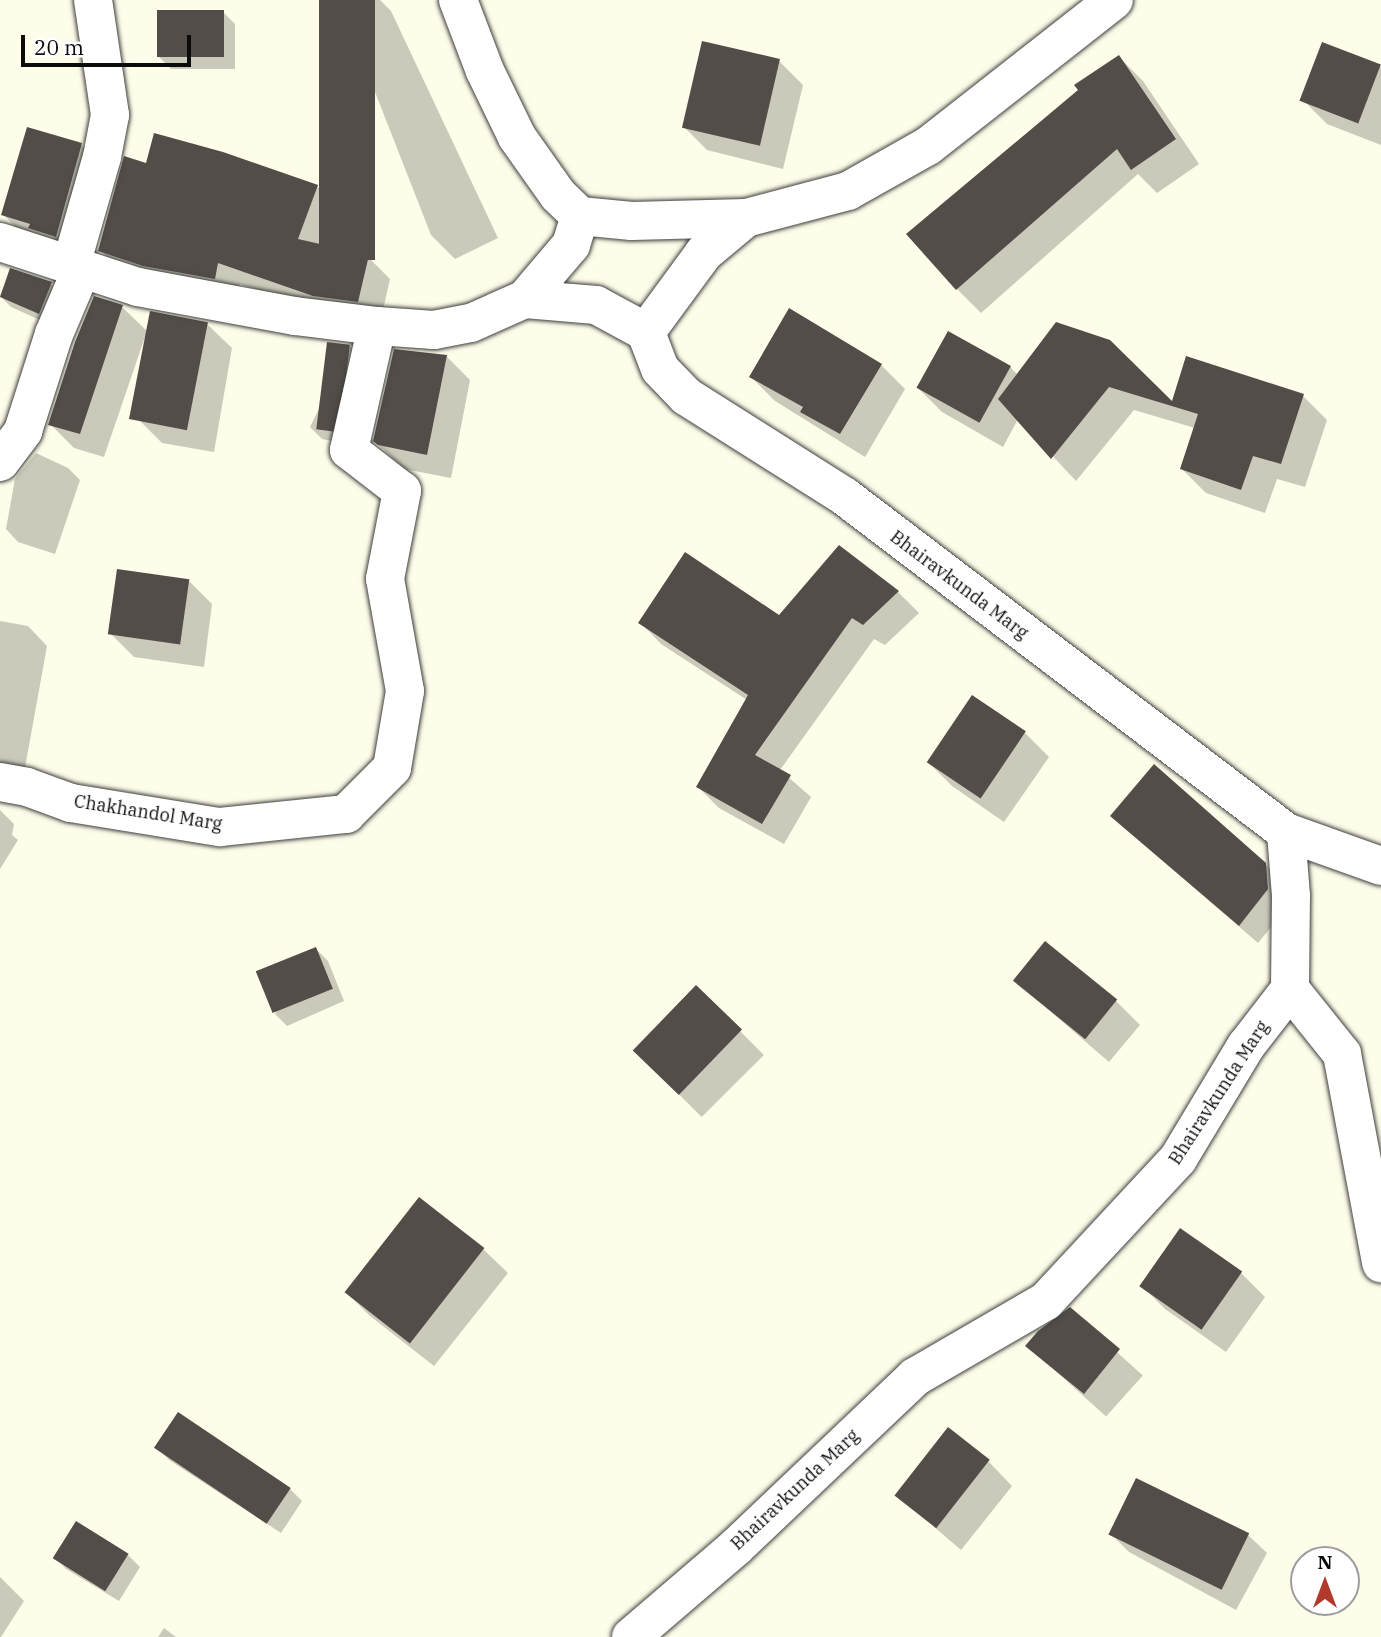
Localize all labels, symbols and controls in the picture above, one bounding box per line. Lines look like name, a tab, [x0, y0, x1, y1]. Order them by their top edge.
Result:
scale bar	[24, 21, 194, 65]
text: 20 m	[34, 33, 84, 61]
street label: Bhairavkunda Marg	[886, 526, 1032, 644]
street label: Chakhandol Marg	[72, 791, 224, 835]
street label: Bhairavkunda Marg	[1164, 1017, 1274, 1169]
street label: Bhairavkunda Marg	[726, 1425, 864, 1555]
north arrow	[1290, 1546, 1360, 1616]
text: N	[1317, 1550, 1333, 1574]

